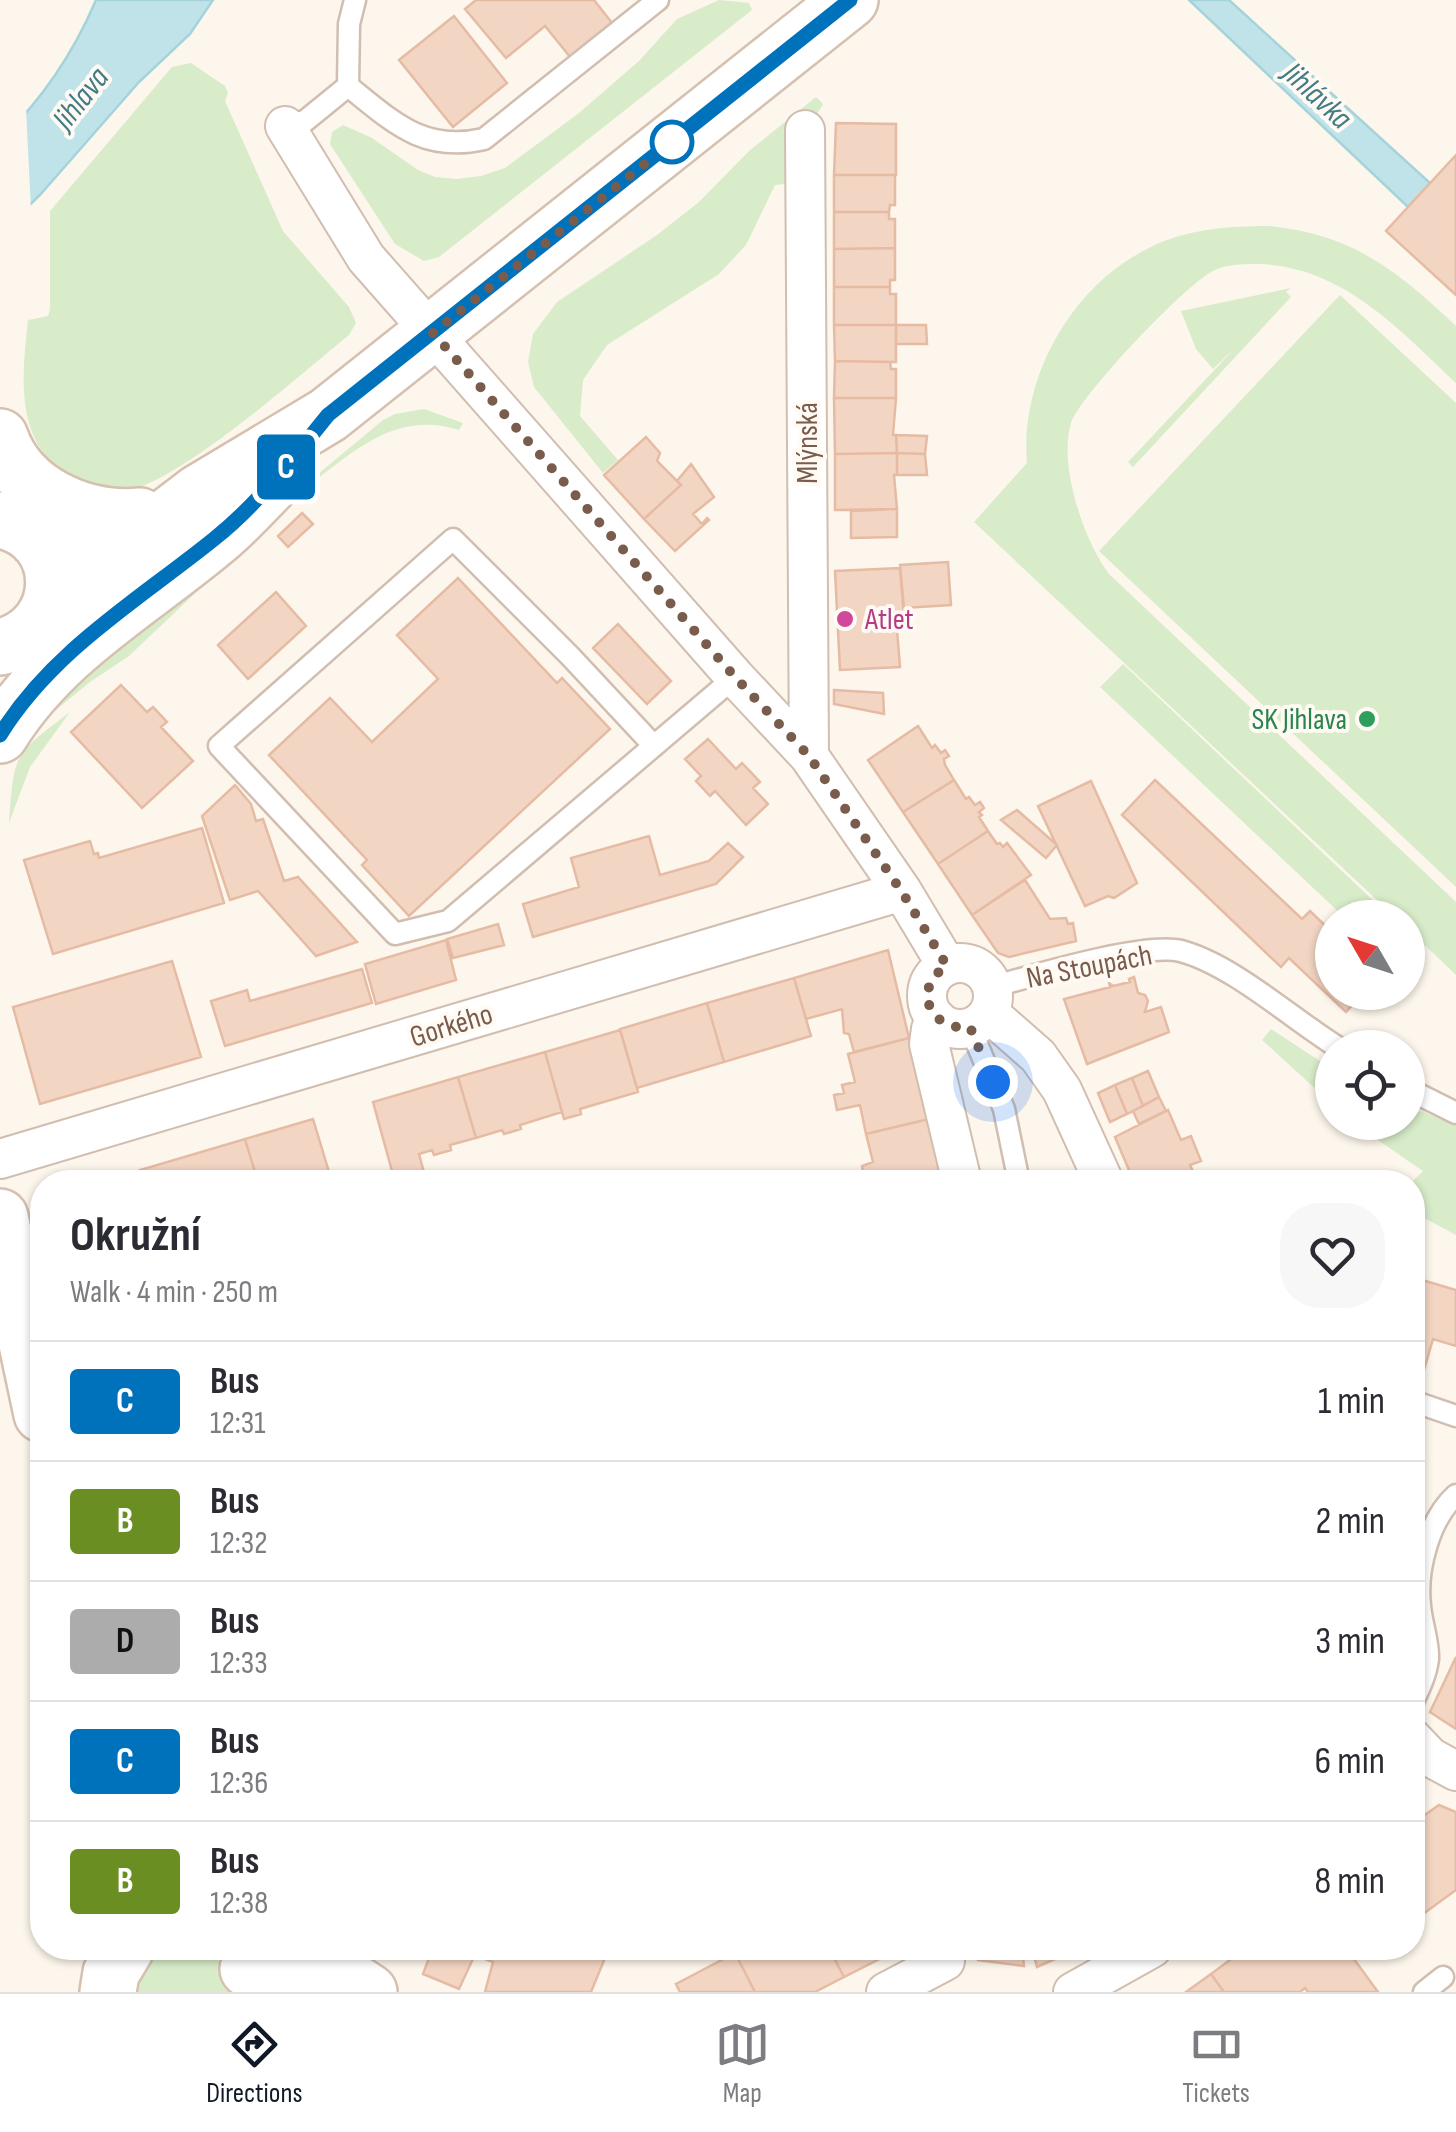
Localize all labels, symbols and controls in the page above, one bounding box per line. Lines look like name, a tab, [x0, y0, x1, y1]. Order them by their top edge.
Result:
water label: Jihlávka	[1273, 53, 1360, 138]
water label: Jihlava	[43, 60, 118, 140]
unlabelled marker	[651, 121, 693, 163]
street label: Mlýnská	[790, 402, 826, 484]
line badge: C	[254, 434, 318, 500]
text: C	[277, 446, 295, 489]
place label: Atlet	[864, 602, 914, 638]
marker: Atlet	[834, 608, 856, 630]
place label: SK Jihlava	[1252, 702, 1347, 738]
marker: SK Jihlava	[1356, 708, 1378, 730]
north arrow	[1315, 900, 1425, 1010]
map controls	[1315, 900, 1425, 1140]
street label: Na Stoupách	[1023, 937, 1155, 997]
street label: Gorkého	[406, 996, 497, 1056]
button: locate	[1315, 1030, 1425, 1140]
your location	[968, 1057, 1018, 1107]
button: heart	[1280, 1203, 1385, 1308]
text: Okružní	[70, 1207, 201, 1264]
text: Walk · 4 min · 250 m	[70, 1273, 278, 1312]
text: Bus	[210, 1359, 259, 1404]
text: 1 min	[1318, 1379, 1385, 1424]
text: C	[116, 1380, 134, 1423]
text: 12:31	[210, 1404, 265, 1443]
text: Bus	[210, 1479, 259, 1524]
text: 2 min	[1316, 1499, 1385, 1544]
text: B	[117, 1500, 133, 1543]
text: 12:32	[210, 1524, 267, 1563]
text: Bus	[210, 1599, 259, 1644]
text: 3 min	[1315, 1619, 1385, 1664]
text: D	[116, 1620, 134, 1663]
text: 12:33	[210, 1644, 268, 1683]
text: Bus	[210, 1719, 259, 1764]
text: 6 min	[1315, 1739, 1385, 1784]
text: C	[116, 1740, 134, 1783]
text: 12:36	[210, 1764, 268, 1803]
text: Bus	[210, 1839, 259, 1884]
text: 8 min	[1315, 1859, 1385, 1904]
text: B	[117, 1860, 133, 1903]
text: 12:38	[210, 1884, 268, 1923]
tab: Directions	[206, 2017, 302, 2110]
tab: Map	[715, 2017, 770, 2110]
tab: Tickets	[1182, 2017, 1250, 2110]

